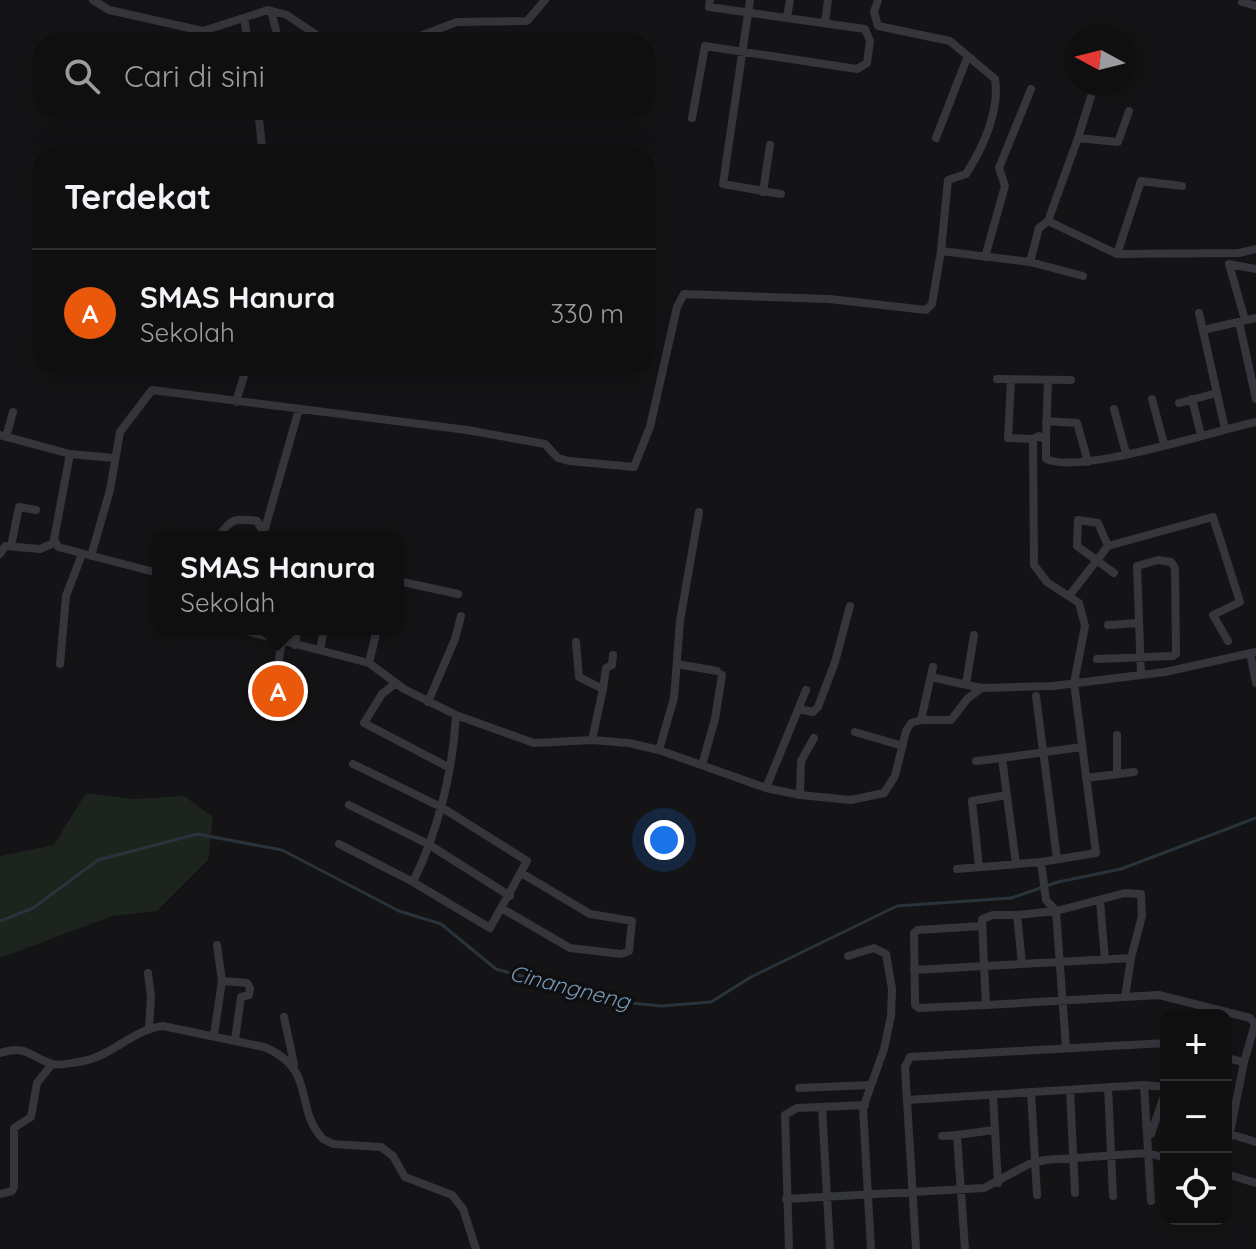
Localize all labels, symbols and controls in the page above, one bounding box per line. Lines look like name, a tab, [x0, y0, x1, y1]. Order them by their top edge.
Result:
north arrow	[1064, 24, 1136, 96]
search box	[32, 32, 656, 120]
icon: search	[60, 54, 104, 98]
text: Cari di sini	[124, 57, 265, 95]
text: Terdekat	[64, 175, 211, 218]
text: SMAS Hanura	[140, 278, 335, 316]
text: A	[82, 297, 98, 330]
text: 330 m	[550, 297, 624, 330]
text: Sekolah	[140, 316, 235, 349]
popup	[152, 531, 404, 635]
text: SMAS Hanura	[180, 548, 376, 586]
text: Sekolah	[180, 586, 275, 619]
pin: A	[252, 661, 304, 721]
your location	[644, 820, 684, 860]
water label: Cinangneng	[507, 959, 634, 1016]
map controls	[1160, 1009, 1232, 1225]
button: +	[1160, 1009, 1232, 1081]
button: −	[1160, 1081, 1232, 1153]
button: locate	[1160, 1153, 1232, 1225]

